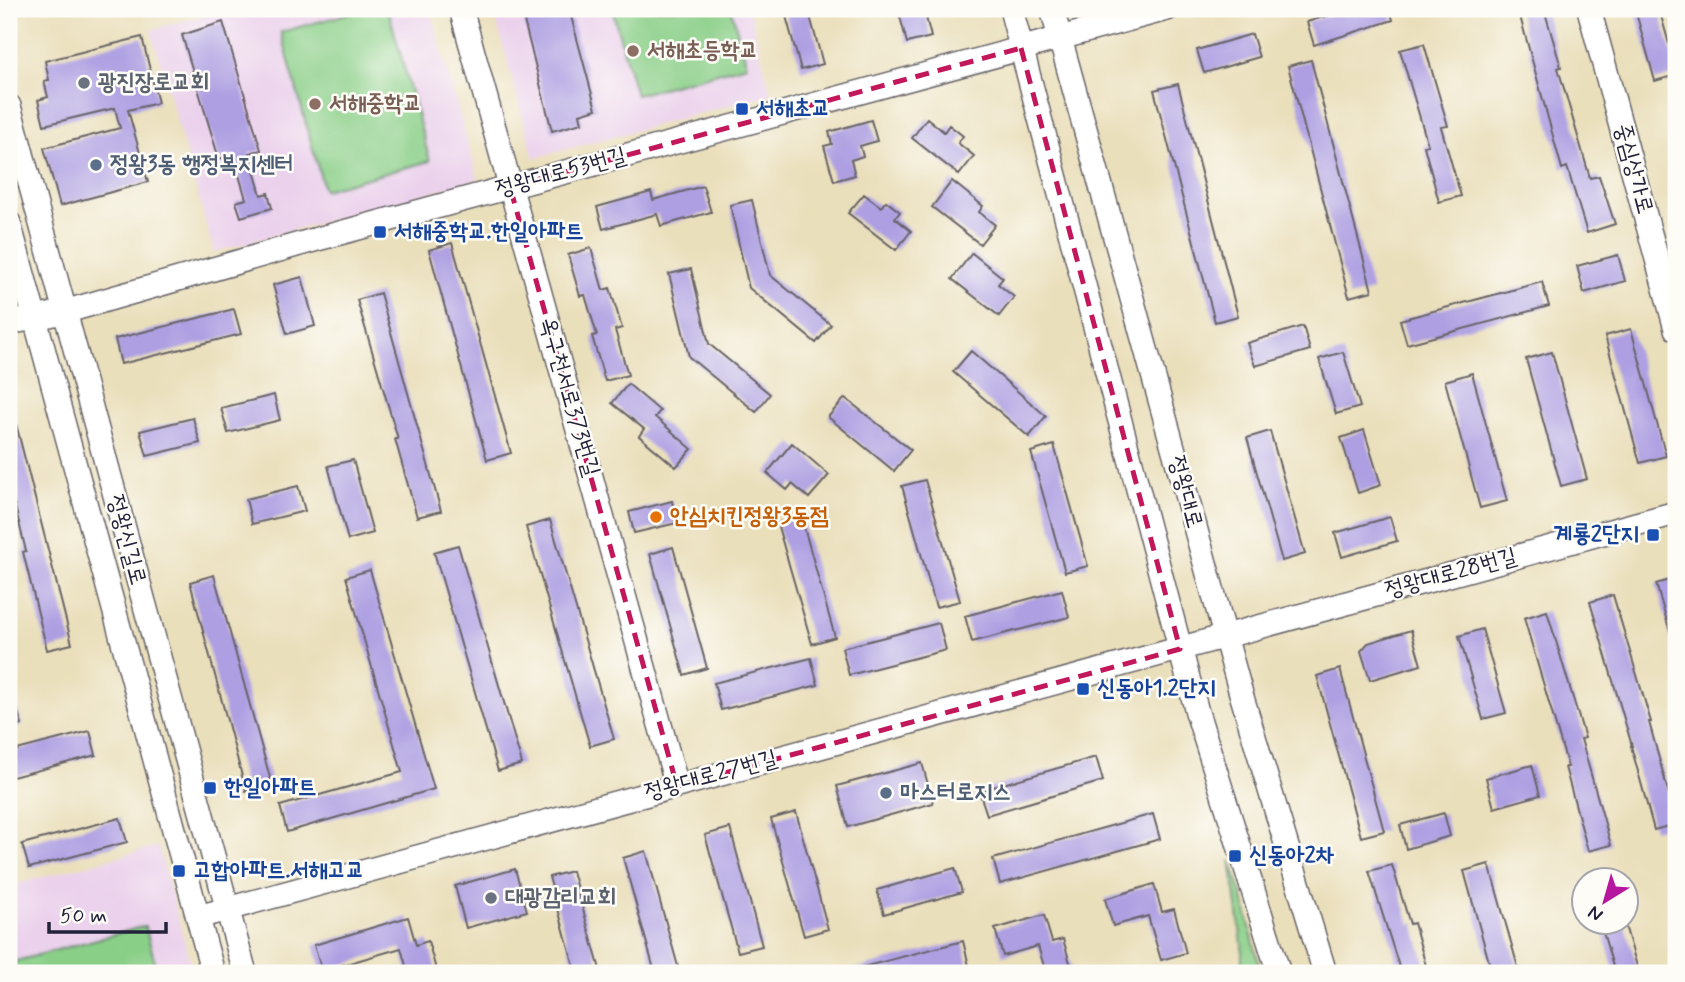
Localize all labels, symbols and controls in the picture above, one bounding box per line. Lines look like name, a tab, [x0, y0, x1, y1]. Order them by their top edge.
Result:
place label: 서해초등학교	[647, 36, 758, 66]
marker: 서해초등학교	[625, 43, 641, 59]
place label: 광진장로교회	[98, 68, 209, 98]
marker: 광진장로교회	[76, 75, 92, 91]
place label: 서해중학교	[329, 89, 422, 119]
place label: 서해초교	[756, 94, 830, 124]
marker: 서해중학교	[307, 96, 323, 112]
marker: 서해초교	[734, 101, 750, 117]
street label: 중심상가로	[1607, 120, 1659, 218]
street label: 정왕대로53번길	[492, 141, 630, 205]
place label: 정왕3동 행정복지센터	[110, 150, 293, 180]
marker: 정왕3동 행정복지센터	[88, 157, 104, 173]
place label: 서해중학교.한일아파트	[394, 217, 584, 247]
marker: 서해중학교.한일아파트	[372, 224, 388, 240]
street label: 옥구천서로373번길	[532, 314, 606, 480]
street label: 정왕대로	[1161, 452, 1209, 532]
street label: 정왕신길로	[100, 491, 152, 589]
place label: 안심치킨정왕3동점	[670, 502, 829, 532]
marker: 안심치킨정왕3동점	[648, 509, 664, 525]
place label: 계룡2단지	[1554, 520, 1639, 550]
marker: 계룡2단지	[1645, 527, 1661, 543]
street label: 정왕대로28번길	[1382, 542, 1520, 606]
place label: 신동아1.2단지	[1097, 674, 1216, 704]
marker: 신동아1.2단지	[1075, 681, 1091, 697]
street label: 정왕대로27번길	[641, 744, 781, 808]
place label: 한일아파트	[223, 773, 317, 803]
place label: 마스터로지스	[900, 778, 1011, 808]
marker: 한일아파트	[202, 780, 218, 796]
marker: 마스터로지스	[878, 785, 894, 801]
place label: 신동아2차	[1249, 841, 1335, 871]
marker: 신동아2차	[1227, 848, 1243, 864]
place label: 고합아파트.서해고교	[193, 856, 364, 886]
marker: 고합아파트.서해고교	[171, 863, 187, 879]
north arrow	[1570, 866, 1640, 936]
place label: 대광감리교회	[505, 883, 616, 913]
marker: 대광감리교회	[483, 890, 499, 906]
scale bar	[49, 891, 166, 935]
text: N	[1583, 900, 1608, 927]
text: 50 m	[60, 902, 107, 930]

